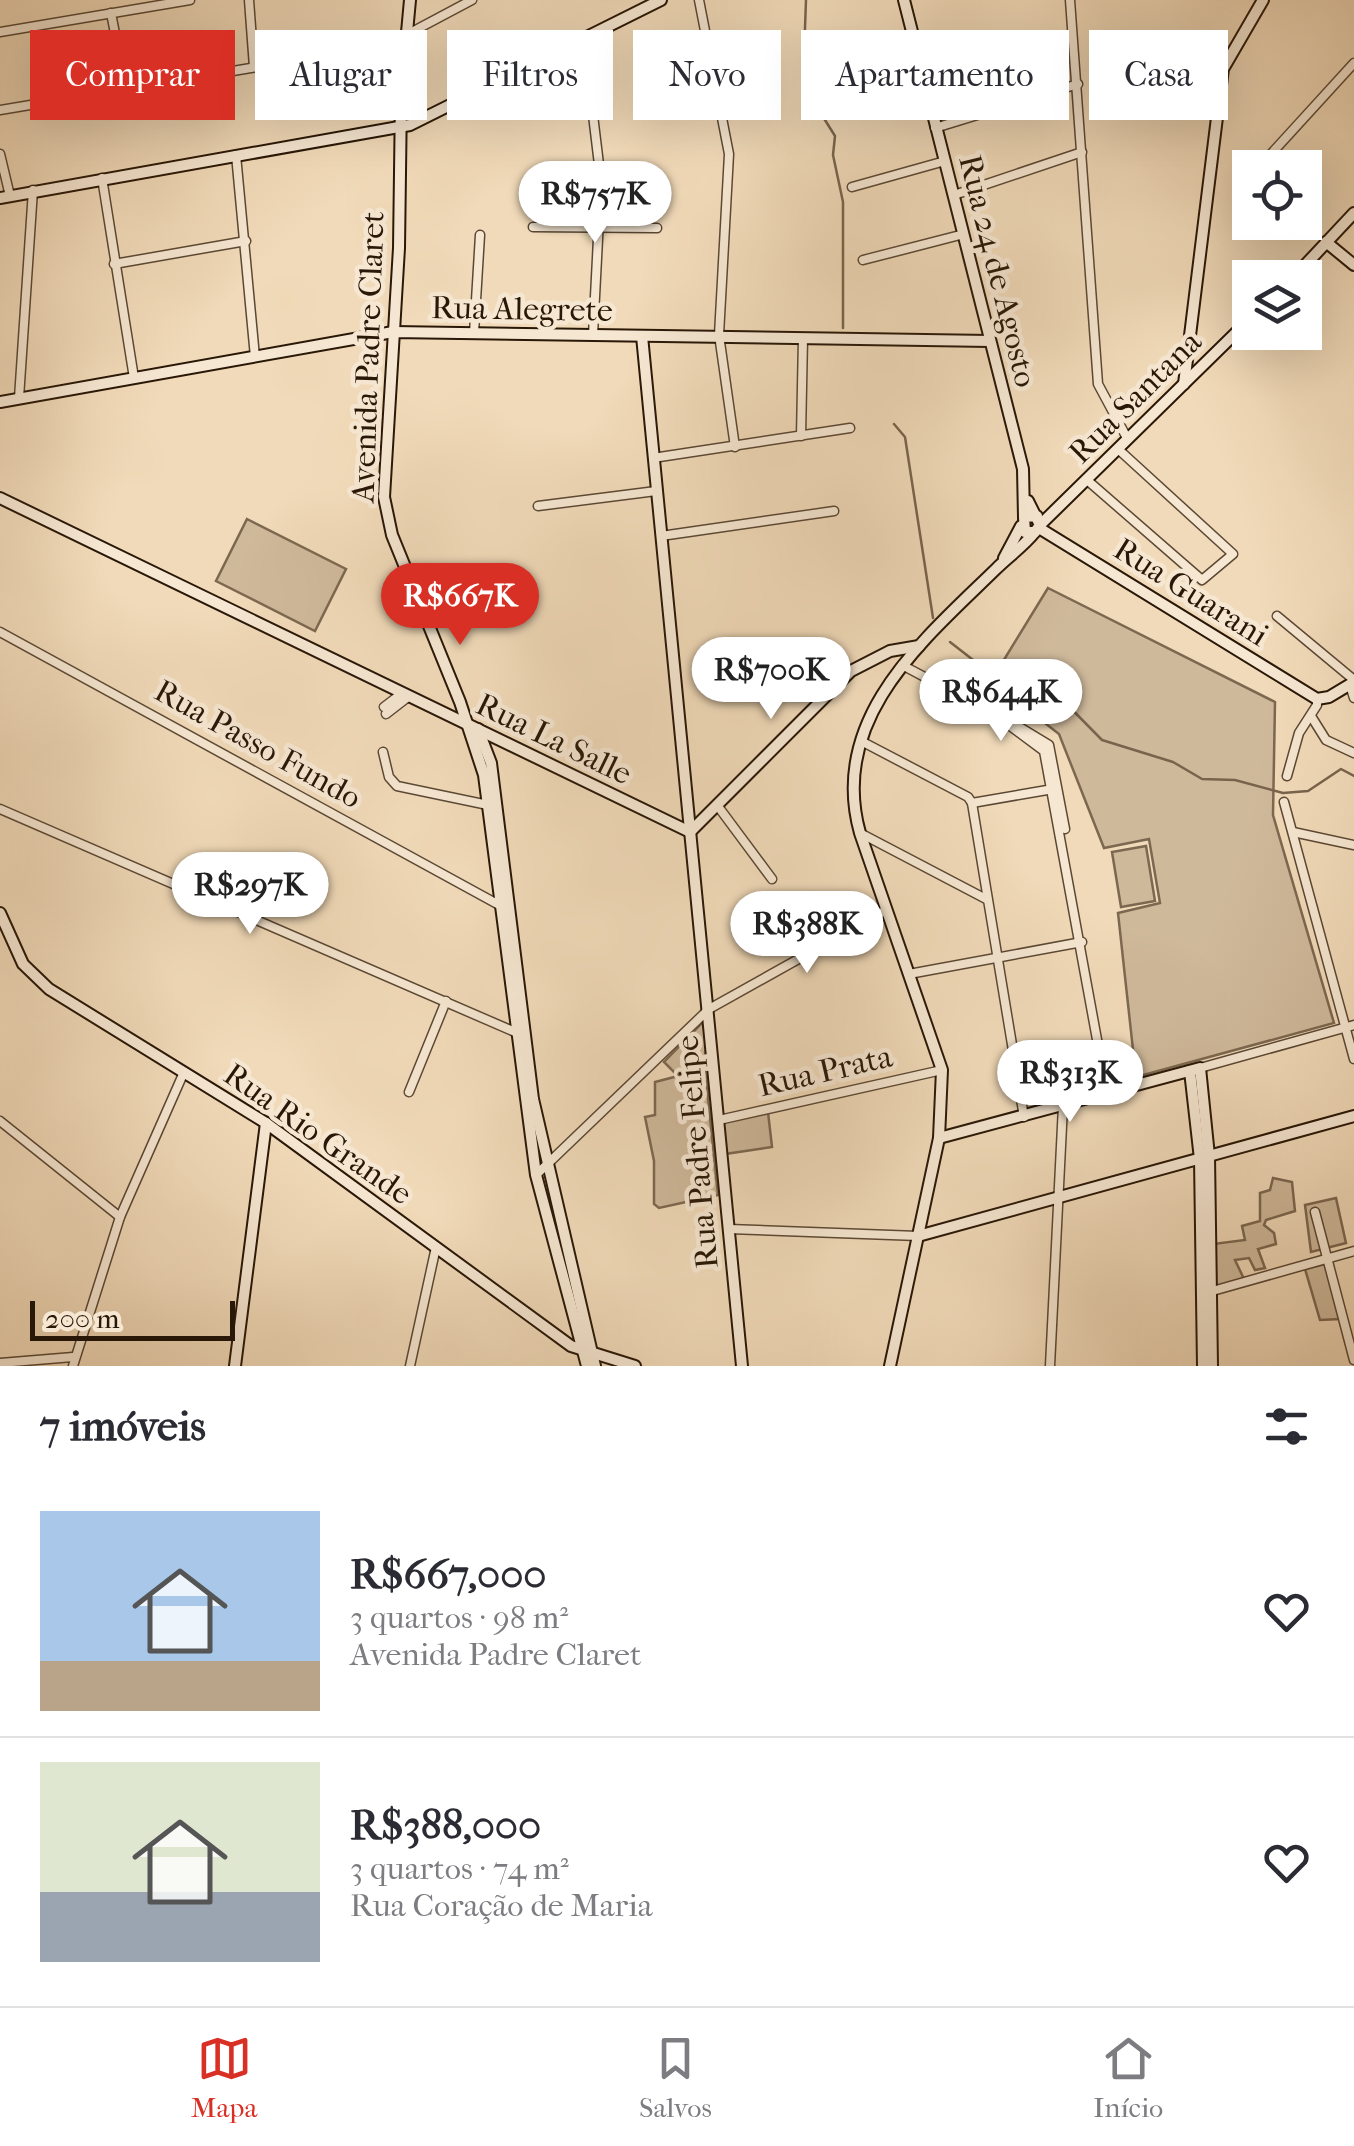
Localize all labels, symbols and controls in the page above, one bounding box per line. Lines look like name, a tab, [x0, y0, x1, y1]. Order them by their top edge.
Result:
chip: Comprar	[30, 30, 235, 120]
chip: Alugar	[255, 30, 427, 120]
chip: Filtros	[447, 30, 613, 120]
chip: Novo	[633, 30, 781, 120]
chip: Apartamento	[801, 30, 1069, 120]
chip: Casa	[1089, 30, 1228, 120]
map controls	[1232, 150, 1322, 350]
button: locate	[1232, 150, 1322, 240]
street label: Rua 24 de Agosto	[951, 151, 1045, 391]
pin: R$757K	[514, 161, 676, 246]
text: R$757K	[541, 175, 649, 212]
street label: Avenida Padre Claret	[344, 210, 392, 505]
button: layers	[1232, 260, 1322, 350]
street label: Rua Alegrete	[431, 289, 613, 329]
street label: Rua Santana	[1061, 322, 1210, 471]
street label: Rua Guarani	[1107, 530, 1275, 654]
pin: R$667K	[379, 563, 541, 648]
text: R$667K	[403, 577, 517, 614]
pin: R$700K	[690, 637, 852, 722]
text: R$700K	[714, 651, 828, 688]
pin: R$644K	[920, 659, 1082, 744]
street label: Rua Passo Fundo	[148, 672, 368, 816]
text: R$644K	[941, 673, 1061, 710]
street label: Rua La Salle	[470, 686, 638, 793]
pin: R$297K	[169, 852, 331, 937]
text: R$297K	[194, 866, 306, 903]
pin: R$388K	[726, 891, 888, 976]
text: R$388K	[752, 905, 862, 942]
street label: Rua Padre Felipe	[668, 1034, 726, 1270]
street label: Rua Prata	[754, 1037, 897, 1104]
pin: R$313K	[989, 1040, 1151, 1125]
text: R$313K	[1019, 1054, 1121, 1091]
street label: Rua Rio Grande	[217, 1056, 419, 1213]
scale bar	[30, 1296, 235, 1340]
text: 200 m	[45, 1302, 120, 1335]
icon: filters	[1259, 1399, 1314, 1454]
text: 7 imóveis	[40, 1402, 206, 1451]
text: R$667,000	[350, 1550, 547, 1599]
icon: home	[120, 1551, 240, 1671]
icon: heart	[1259, 1584, 1314, 1639]
text: 3 quartos · 98 m²	[350, 1599, 568, 1636]
text: Avenida Padre Claret	[350, 1636, 641, 1673]
text: R$388,000	[350, 1801, 541, 1850]
icon: home	[120, 1802, 240, 1922]
icon: heart	[1259, 1835, 1314, 1890]
text: 3 quartos · 74 m²	[350, 1850, 569, 1887]
text: Rua Coração de Maria	[350, 1887, 652, 1924]
tab: Mapa	[191, 2031, 257, 2124]
tab: Salvos	[639, 2031, 712, 2124]
tab: Início	[1093, 2031, 1163, 2124]

